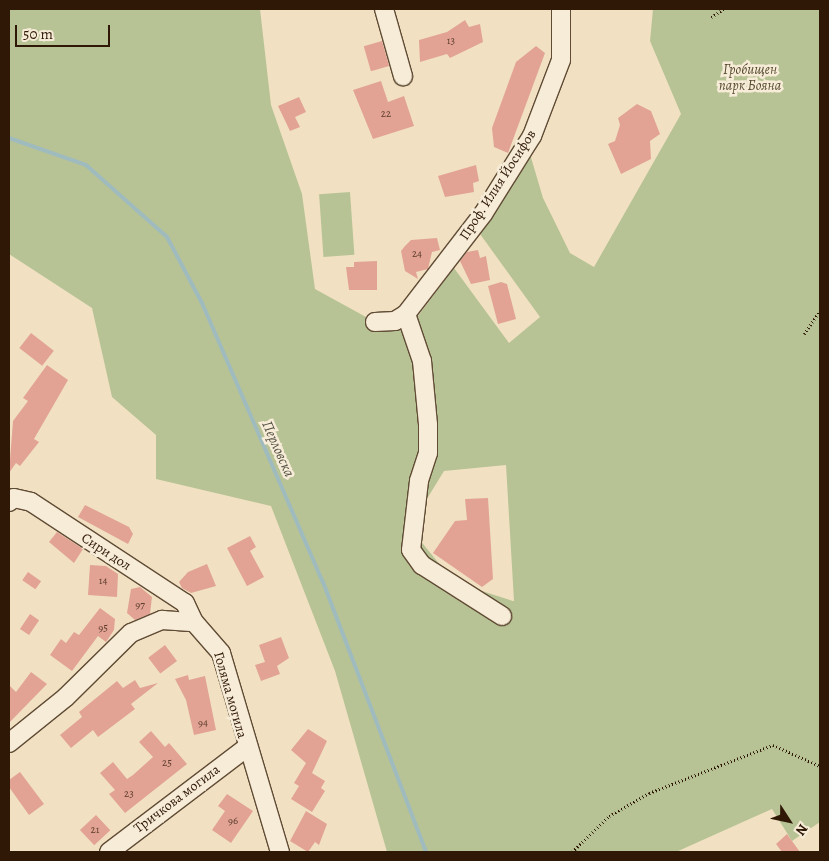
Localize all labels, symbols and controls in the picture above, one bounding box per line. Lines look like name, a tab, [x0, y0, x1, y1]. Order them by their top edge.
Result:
scale bar	[18, 15, 112, 47]
text: 50 m	[23, 24, 53, 44]
house number: 13	[447, 34, 455, 48]
park label: Гробищен парк Бояна	[719, 62, 781, 94]
house number: 22	[381, 107, 391, 121]
street label: Проф. Илия Йосифов	[456, 127, 540, 243]
house number: 24	[412, 247, 422, 261]
water label: Перловска	[258, 418, 298, 480]
street label: Сири дол	[78, 530, 134, 574]
house number: 14	[99, 574, 107, 588]
house number: 97	[135, 598, 145, 612]
house number: 95	[98, 621, 108, 635]
street label: Голяма могила	[210, 650, 250, 740]
house number: 94	[198, 716, 208, 730]
house number: 25	[162, 756, 172, 770]
street label: Тричкова могила	[131, 761, 223, 837]
house number: 23	[124, 787, 134, 801]
north arrow	[764, 796, 814, 846]
house number: 96	[228, 814, 238, 828]
text: N	[791, 820, 812, 840]
house number: 21	[91, 823, 99, 837]

